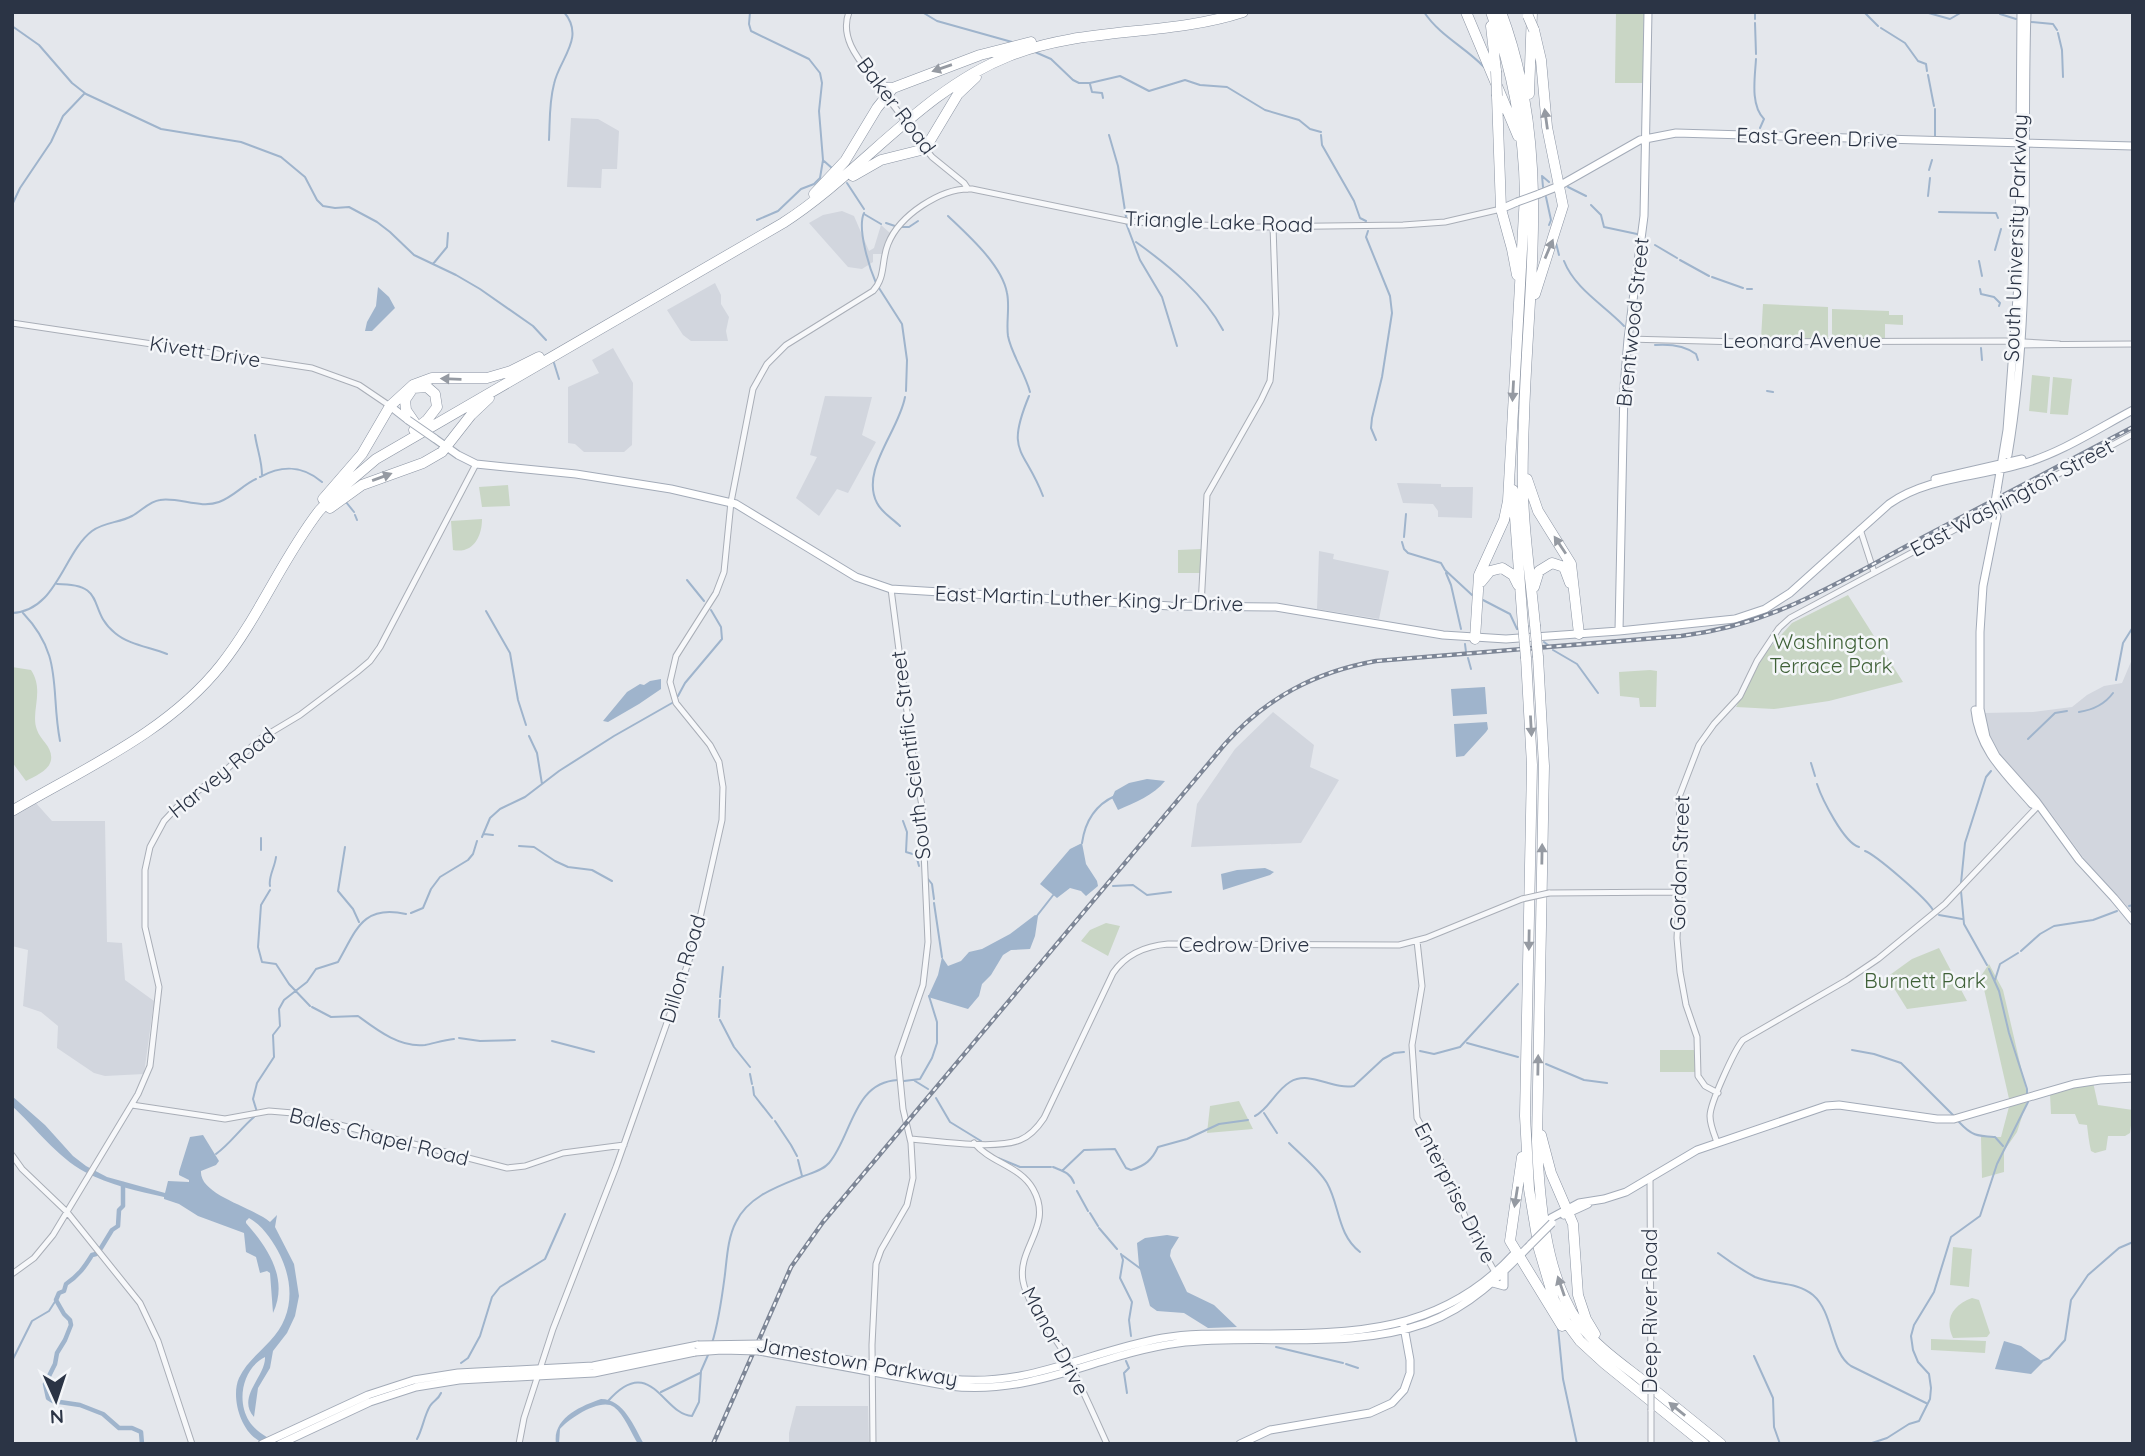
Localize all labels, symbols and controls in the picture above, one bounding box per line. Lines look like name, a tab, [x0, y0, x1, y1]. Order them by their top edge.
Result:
street label: Baker Road	[852, 52, 942, 159]
one-way arrow	[931, 63, 952, 74]
one-way arrow	[1541, 107, 1552, 129]
street label: South University Parkway	[1998, 114, 2032, 362]
street label: East Green Drive	[1736, 121, 1898, 153]
street label: Triangle Lake Road	[1124, 205, 1314, 237]
street label: Brentwood Street	[1610, 236, 1654, 408]
one-way arrow	[1543, 239, 1555, 259]
street label: Leonard Avenue	[1723, 327, 1881, 353]
street label: Kivett Drive	[148, 329, 263, 373]
one-way arrow	[440, 373, 462, 384]
one-way arrow	[1508, 380, 1519, 402]
street label: East Washington Street	[1905, 432, 2118, 562]
one-way arrow	[371, 471, 392, 482]
one-way arrow	[1553, 536, 1567, 554]
street label: East Martin Luther King Jr Drive	[934, 580, 1244, 616]
park label: Washington Terrace Park	[1769, 628, 1893, 678]
street label: South Scientific Street	[884, 649, 936, 861]
one-way arrow	[1526, 715, 1537, 737]
street label: Harvey Road	[163, 721, 280, 823]
street label: Gordon Street	[1664, 795, 1694, 931]
one-way arrow	[1536, 843, 1548, 865]
street label: Dillon Road	[653, 911, 711, 1026]
one-way arrow	[1523, 930, 1535, 952]
street label: Cedrow Drive	[1179, 931, 1309, 957]
park label: Burnett Park	[1864, 967, 1986, 993]
one-way arrow	[1533, 1053, 1544, 1075]
street label: Bales Chapel Road	[287, 1101, 472, 1171]
street label: Enterprise Drive	[1409, 1118, 1503, 1267]
one-way arrow	[1510, 1186, 1521, 1208]
street label: Deep River Road	[1636, 1229, 1662, 1393]
one-way arrow	[1555, 1275, 1566, 1296]
street label: Manor Drive	[1016, 1282, 1095, 1399]
street label: Jamestown Parkway	[754, 1331, 960, 1392]
north arrow	[21, 1365, 91, 1435]
one-way arrow	[1669, 1402, 1686, 1417]
text: N	[49, 1405, 64, 1429]

